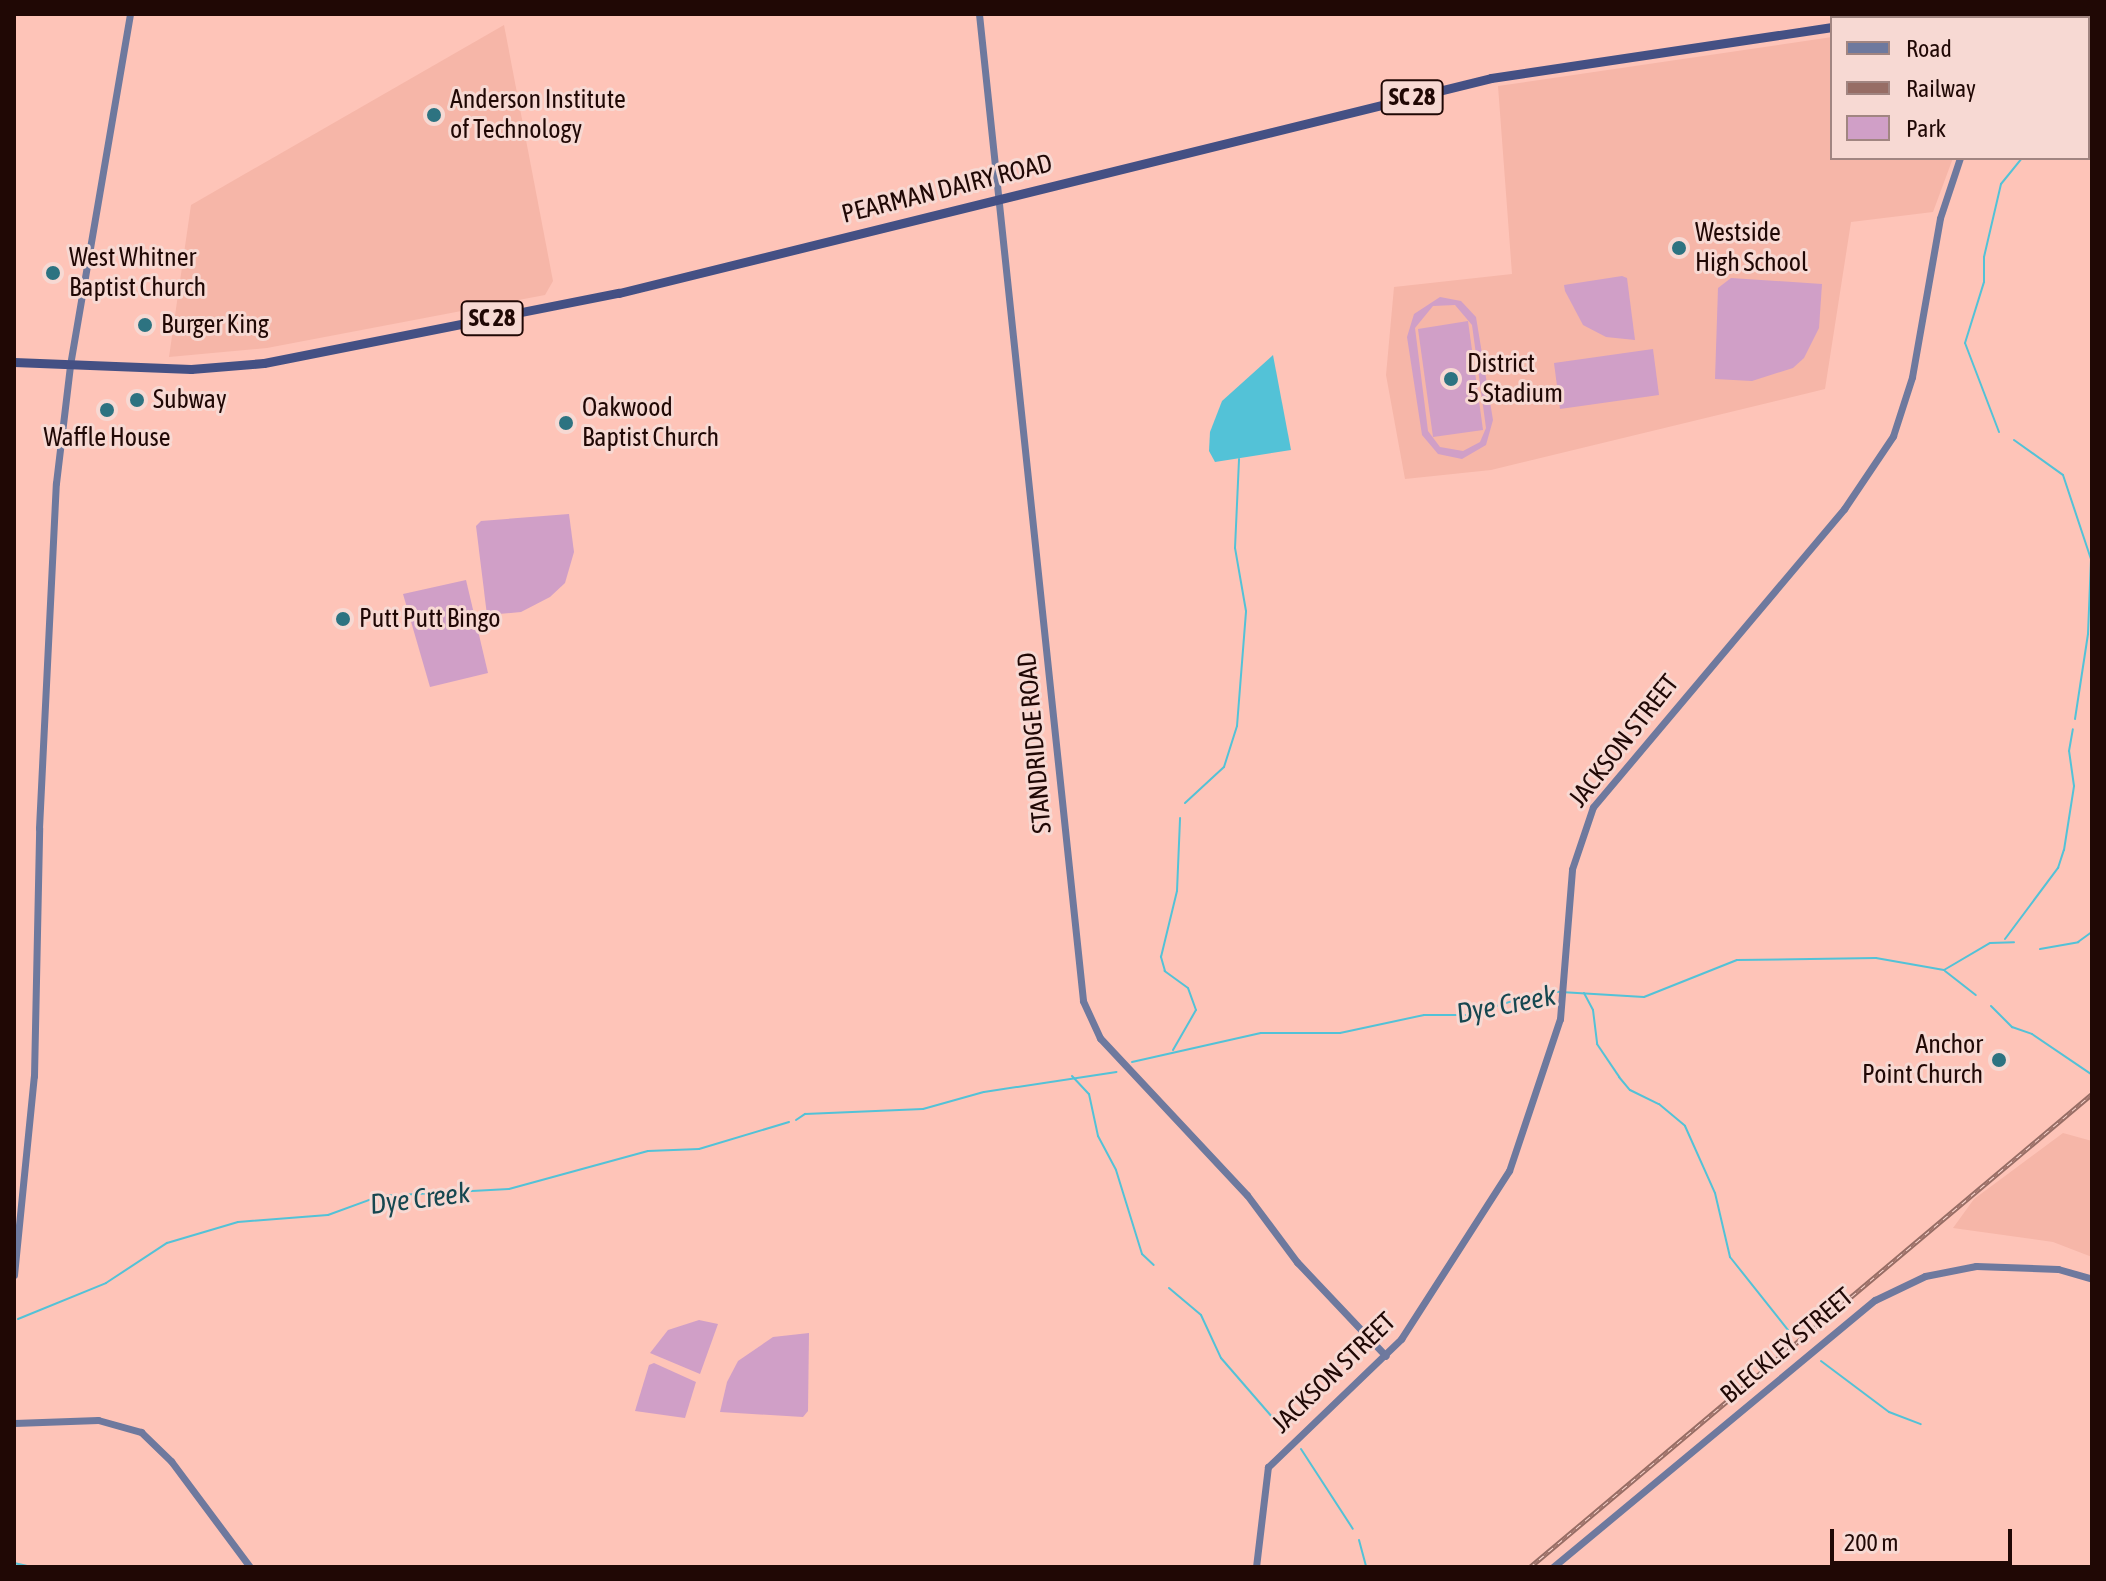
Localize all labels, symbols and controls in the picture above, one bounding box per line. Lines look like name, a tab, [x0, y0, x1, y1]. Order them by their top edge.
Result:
legend	[1830, 16, 2090, 160]
text: Road	[1906, 35, 1952, 62]
text: Railway	[1906, 75, 1976, 102]
road number: SC 28	[1380, 77, 1444, 117]
place label: Anderson Institute of Technology	[450, 84, 626, 146]
marker: Anderson Institute of Technology	[425, 106, 443, 124]
text: Park	[1906, 115, 1946, 142]
street label: PEARMAN DAIRY ROAD	[839, 148, 1055, 230]
place label: Westside High School	[1695, 217, 1808, 278]
marker: Westside High School	[1670, 239, 1688, 257]
place label: West Whitner Baptist Church	[69, 242, 206, 304]
marker: West Whitner Baptist Church	[44, 264, 62, 282]
road number: SC 28	[460, 298, 524, 338]
place label: Burger King	[161, 309, 269, 341]
marker: Burger King	[136, 316, 154, 334]
place label: District 5 Stadium	[1467, 348, 1563, 410]
marker: District 5 Stadium	[1442, 370, 1460, 388]
place label: Subway	[153, 384, 227, 416]
marker: Subway	[128, 391, 146, 409]
place label: Oakwood Baptist Church	[582, 392, 719, 454]
marker: Waffle House	[98, 401, 116, 419]
marker: Oakwood Baptist Church	[557, 414, 575, 432]
place label: Waffle House	[43, 422, 171, 454]
place label: Putt Putt Bingo	[359, 603, 500, 635]
marker: Putt Putt Bingo	[334, 610, 352, 628]
street label: STANDRIDGE ROAD	[1012, 651, 1058, 835]
street label: JACKSON STREET	[1563, 669, 1685, 813]
water label: Dye Creek	[1453, 978, 1559, 1030]
place label: Anchor Point Church	[1862, 1029, 1983, 1090]
marker: Anchor Point Church	[1990, 1051, 2008, 1069]
water label: Dye Creek	[368, 1175, 472, 1221]
street label: BLECKLEY STREET	[1715, 1282, 1859, 1410]
street label: JACKSON STREET	[1266, 1306, 1402, 1440]
scale bar	[1834, 1513, 2016, 1563]
text: 200 m	[1844, 1529, 1898, 1556]

